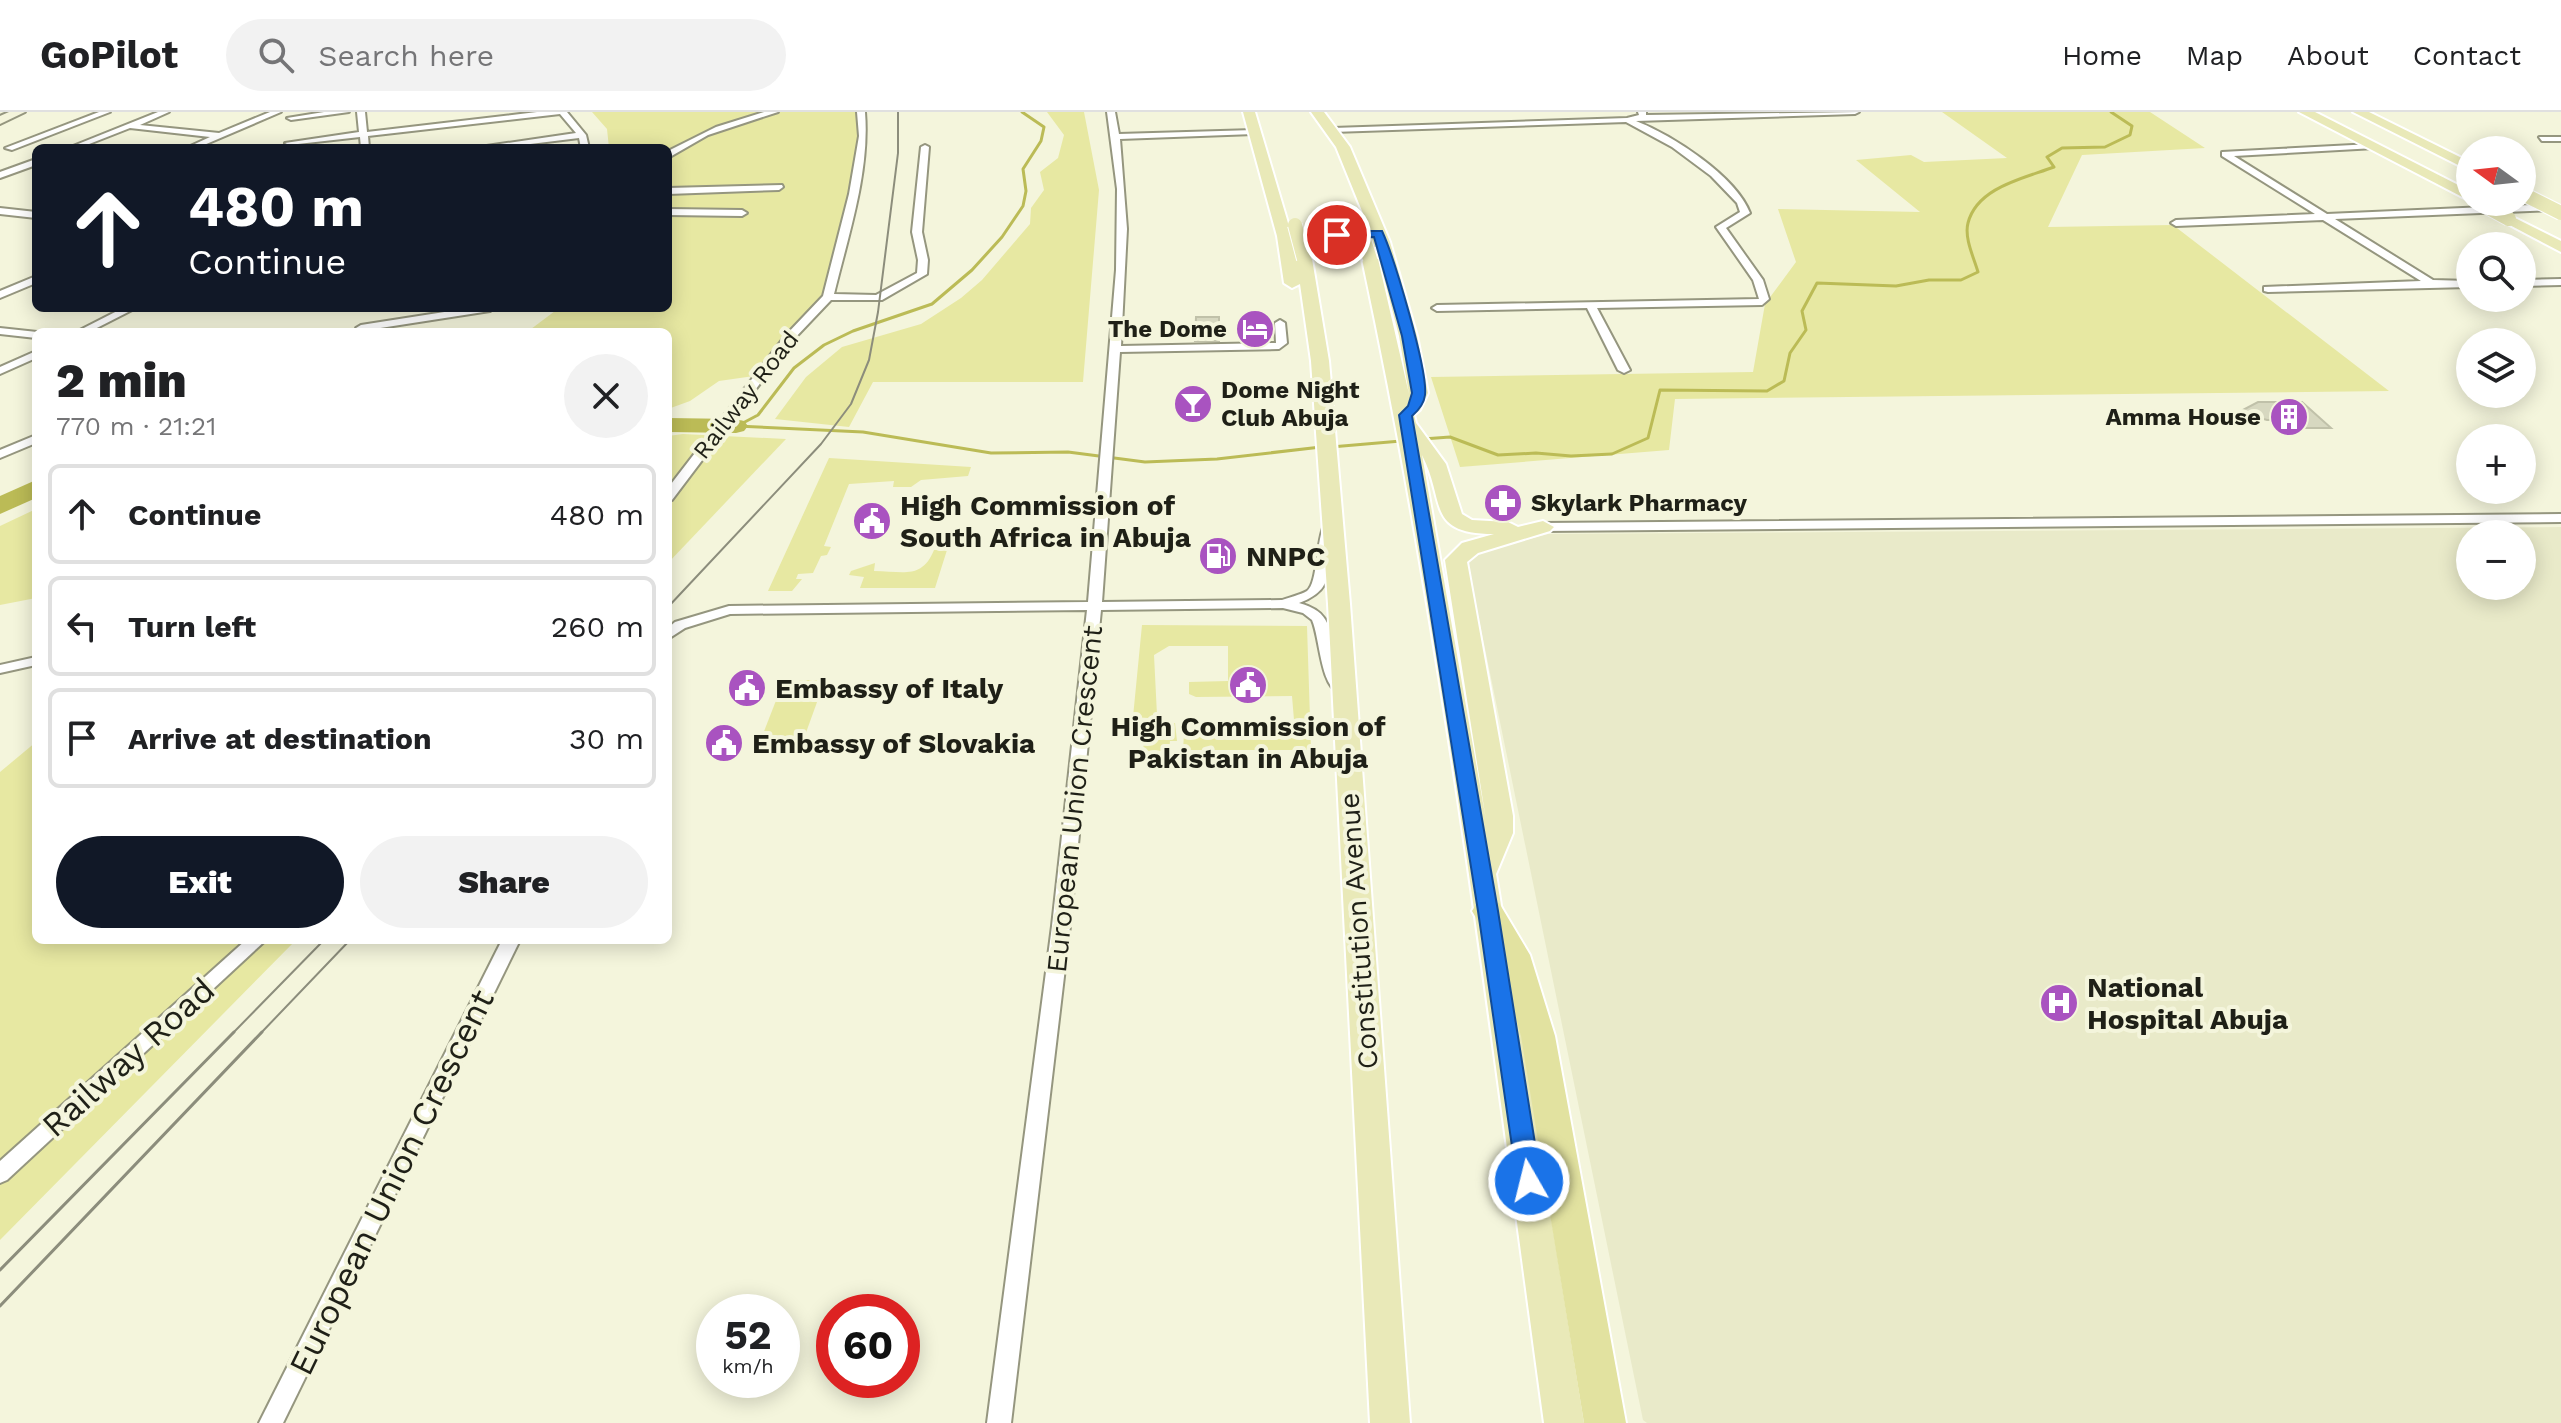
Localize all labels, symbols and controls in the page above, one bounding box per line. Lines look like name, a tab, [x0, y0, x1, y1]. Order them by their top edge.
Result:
search box	[226, 19, 786, 91]
text: GoPilot	[40, 33, 178, 77]
icon: search	[254, 33, 298, 77]
text: Search here	[318, 38, 494, 73]
text: Home	[2062, 39, 2142, 72]
text: Map	[2186, 39, 2243, 72]
text: About	[2287, 39, 2369, 72]
text: Contact	[2413, 39, 2521, 72]
north arrow	[2456, 136, 2536, 216]
map controls	[2456, 136, 2536, 600]
text: 480 m	[188, 174, 364, 240]
icon: ahead	[56, 176, 160, 280]
pin	[1303, 201, 1371, 269]
icon: arrive	[1315, 213, 1359, 257]
button: search	[2456, 232, 2536, 312]
text: Continue	[188, 241, 346, 283]
hotel icon: The Dome	[1234, 308, 1276, 350]
place label: The Dome	[1108, 315, 1227, 343]
street label: Railway Road	[688, 326, 804, 464]
button: layers	[2456, 328, 2536, 408]
text: 2 min	[56, 352, 187, 409]
button: close	[564, 354, 648, 438]
place label: Dome Night Club Abuja	[1221, 376, 1360, 432]
bar icon: Dome Night Club Abuja	[1172, 383, 1214, 425]
building icon: Amma House	[2268, 396, 2310, 438]
place label: Amma House	[2105, 403, 2261, 431]
text: 770 m · 21:21	[56, 411, 216, 441]
button: +	[2456, 424, 2536, 504]
pharmacy icon: Skylark Pharmacy	[1482, 482, 1524, 524]
place label: High Commission of South Africa in Abuja	[900, 489, 1192, 554]
place label: Skylark Pharmacy	[1531, 489, 1748, 517]
icon: ahead	[60, 492, 104, 536]
text: Continue	[128, 497, 261, 532]
text: 480 m	[550, 497, 644, 532]
public building icon: High Commission of South Africa in Abuja	[851, 500, 893, 542]
button: −	[2456, 520, 2536, 600]
fuel station icon: NNPC	[1197, 535, 1239, 577]
place label: NNPC	[1246, 540, 1325, 573]
icon: left	[60, 604, 104, 648]
text: Turn left	[128, 609, 256, 644]
text: 260 m	[551, 609, 644, 644]
street label: European Union Crescent	[1040, 624, 1109, 974]
public building icon: High Commission of Pakistan in Abuja	[1227, 664, 1269, 706]
public building icon: Embassy of Italy	[726, 667, 768, 709]
place label: Embassy of Italy	[775, 672, 1003, 705]
place label: High Commission of Pakistan in Abuja	[1110, 710, 1386, 775]
icon: arrive	[60, 716, 104, 760]
text: Arrive at destination	[128, 721, 432, 756]
text: 30 m	[569, 721, 644, 756]
public building icon: Embassy of Slovakia	[703, 722, 745, 764]
place label: Embassy of Slovakia	[752, 727, 1036, 760]
street label: Constitution Avenue	[1332, 792, 1385, 1070]
button: Exit	[56, 836, 344, 928]
button: Share	[360, 836, 648, 928]
street label: Railway Road	[33, 969, 223, 1145]
place label: National Hospital Abuja	[2087, 971, 2289, 1036]
hospital icon: National Hospital Abuja	[2038, 982, 2080, 1024]
street label: European Union Crescent	[280, 983, 502, 1381]
position arrow	[1487, 1139, 1571, 1223]
speed limit sign: 60	[816, 1294, 920, 1398]
text: 52	[724, 1312, 772, 1359]
text: km/h	[722, 1354, 774, 1378]

